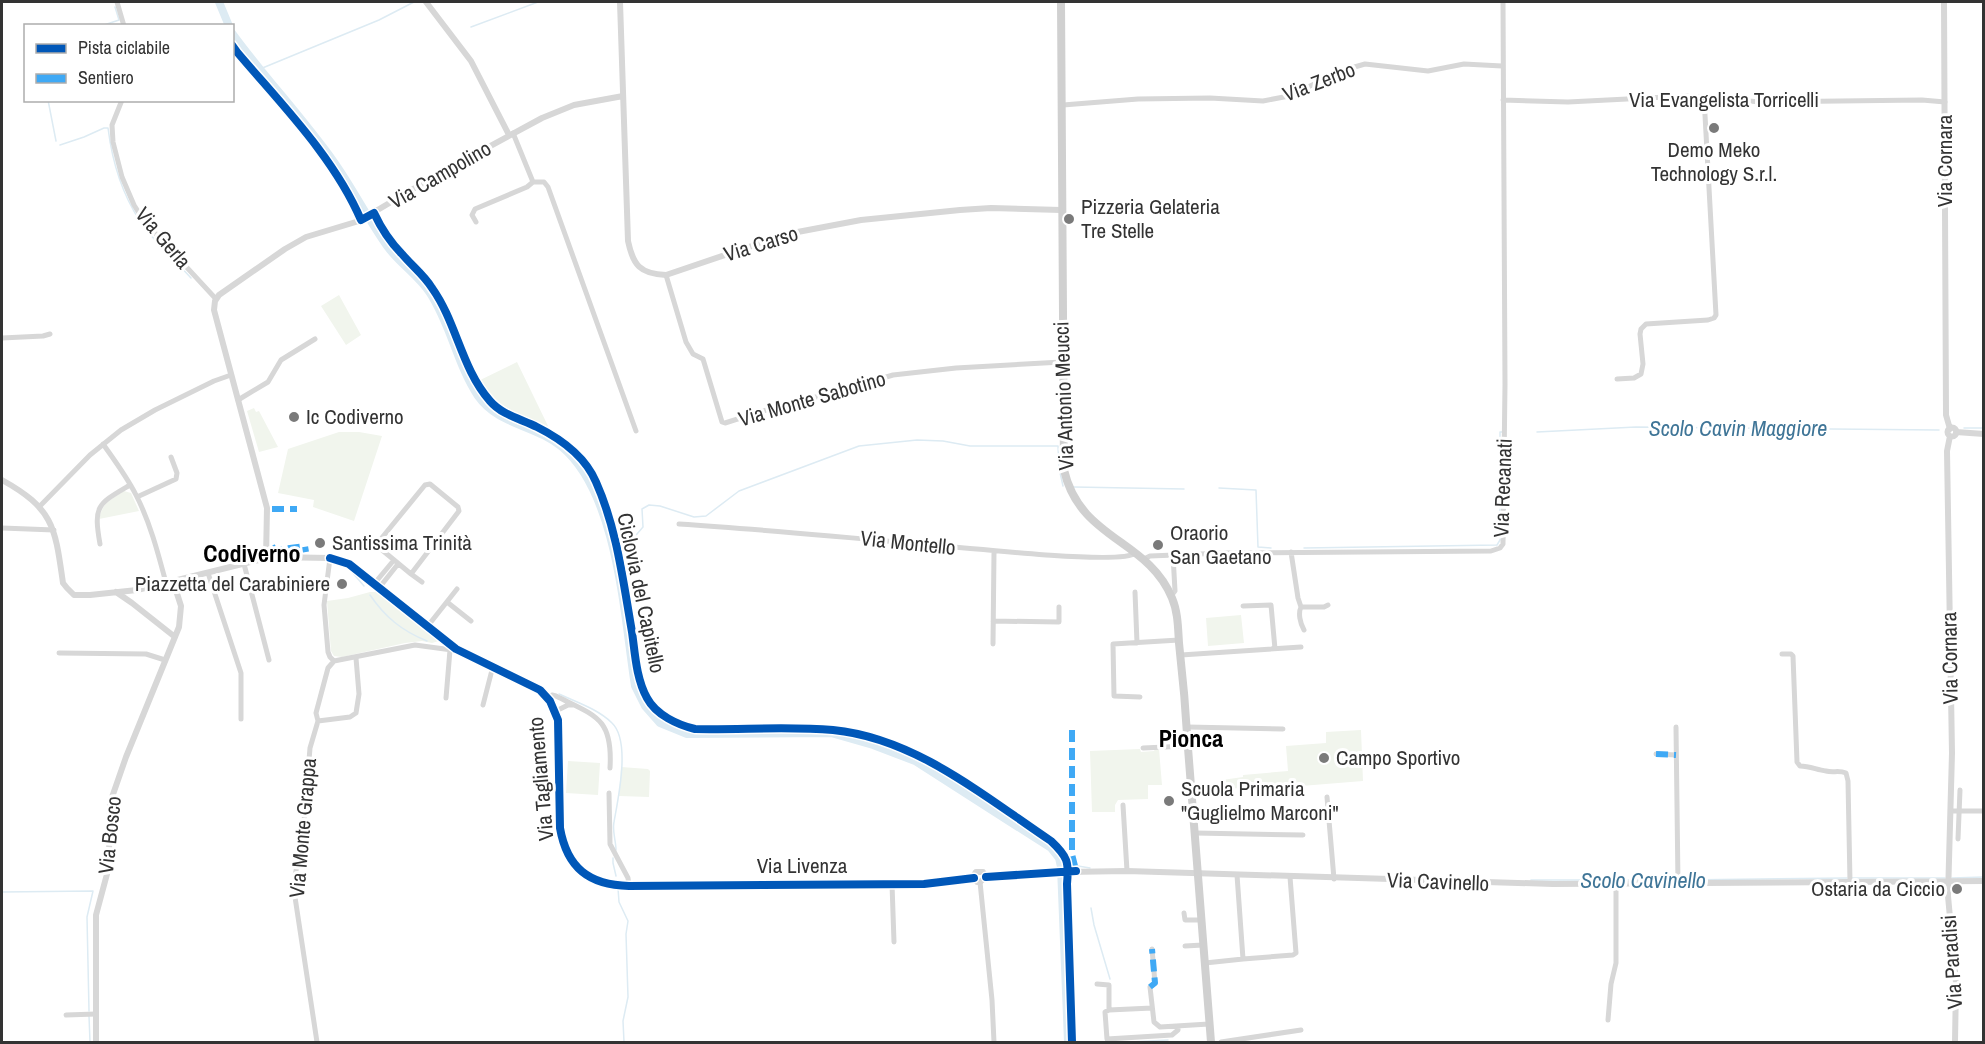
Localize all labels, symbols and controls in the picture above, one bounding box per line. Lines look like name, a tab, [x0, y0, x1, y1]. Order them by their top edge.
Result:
legend	[24, 24, 234, 102]
text: Pista ciclabile	[78, 35, 170, 60]
street label: Via Zerbo	[1278, 54, 1359, 109]
text: Sentiero	[78, 65, 134, 90]
street label: Via Evangelista Torricelli	[1629, 85, 1819, 114]
street label: Via Cornara	[1930, 114, 1959, 207]
marker: Demo Meko Technology S.r.l.	[1707, 121, 1721, 135]
street label: Via Campolino	[383, 134, 496, 216]
place label: Demo Meko Technology S.r.l.	[1651, 135, 1777, 188]
place label: Pizzeria Gelateria Tre Stelle	[1081, 192, 1220, 245]
street label: Via Gerla	[129, 201, 198, 275]
marker: Pizzeria Gelateria Tre Stelle	[1062, 212, 1076, 226]
street label: Via Carso	[720, 219, 802, 269]
street label: Via Antonio Meucci	[1046, 321, 1081, 471]
street label: Via Monte Sabotino	[735, 364, 889, 433]
place label: Ic Codiverno	[306, 402, 404, 431]
marker: Ic Codiverno	[287, 410, 301, 424]
water label: Scolo Cavin Maggiore	[1649, 413, 1827, 443]
street label: Via Recanati	[1486, 438, 1519, 538]
street label: Ciclovia del Capitello	[610, 510, 673, 675]
place label: Oraorio San Gaetano	[1170, 518, 1272, 571]
street label: Via Montello	[859, 523, 957, 562]
place label: Santissima Trinità	[332, 528, 472, 557]
marker: Santissima Trinità	[313, 536, 327, 550]
district label: Codiverno	[203, 537, 301, 569]
marker: Oraorio San Gaetano	[1151, 538, 1165, 552]
place label: Piazzetta del Carabiniere	[135, 569, 330, 598]
marker: Piazzetta del Carabiniere	[335, 577, 349, 591]
street label: Via Cornara	[1934, 611, 1965, 705]
street label: Via Tagliamento	[521, 716, 560, 842]
district label: Pionca	[1159, 722, 1223, 754]
place label: Campo Sportivo	[1336, 743, 1460, 772]
marker: Campo Sportivo	[1317, 751, 1331, 765]
street label: Via Monte Grappa	[282, 756, 323, 899]
place label: Scuola Primaria "Guglielmo Marconi"	[1181, 774, 1339, 827]
marker: Scuola Primaria "Guglielmo Marconi"	[1162, 794, 1176, 808]
street label: Via Bosco	[91, 795, 128, 875]
street label: Via Livenza	[757, 851, 848, 880]
street label: Via Cavinello	[1386, 865, 1490, 898]
water label: Scolo Cavinello	[1580, 865, 1706, 895]
place label: Ostaria da Ciccio	[1811, 874, 1945, 903]
marker: Ostaria da Ciccio	[1950, 882, 1964, 896]
street label: Via Paradisi	[1934, 914, 1969, 1010]

